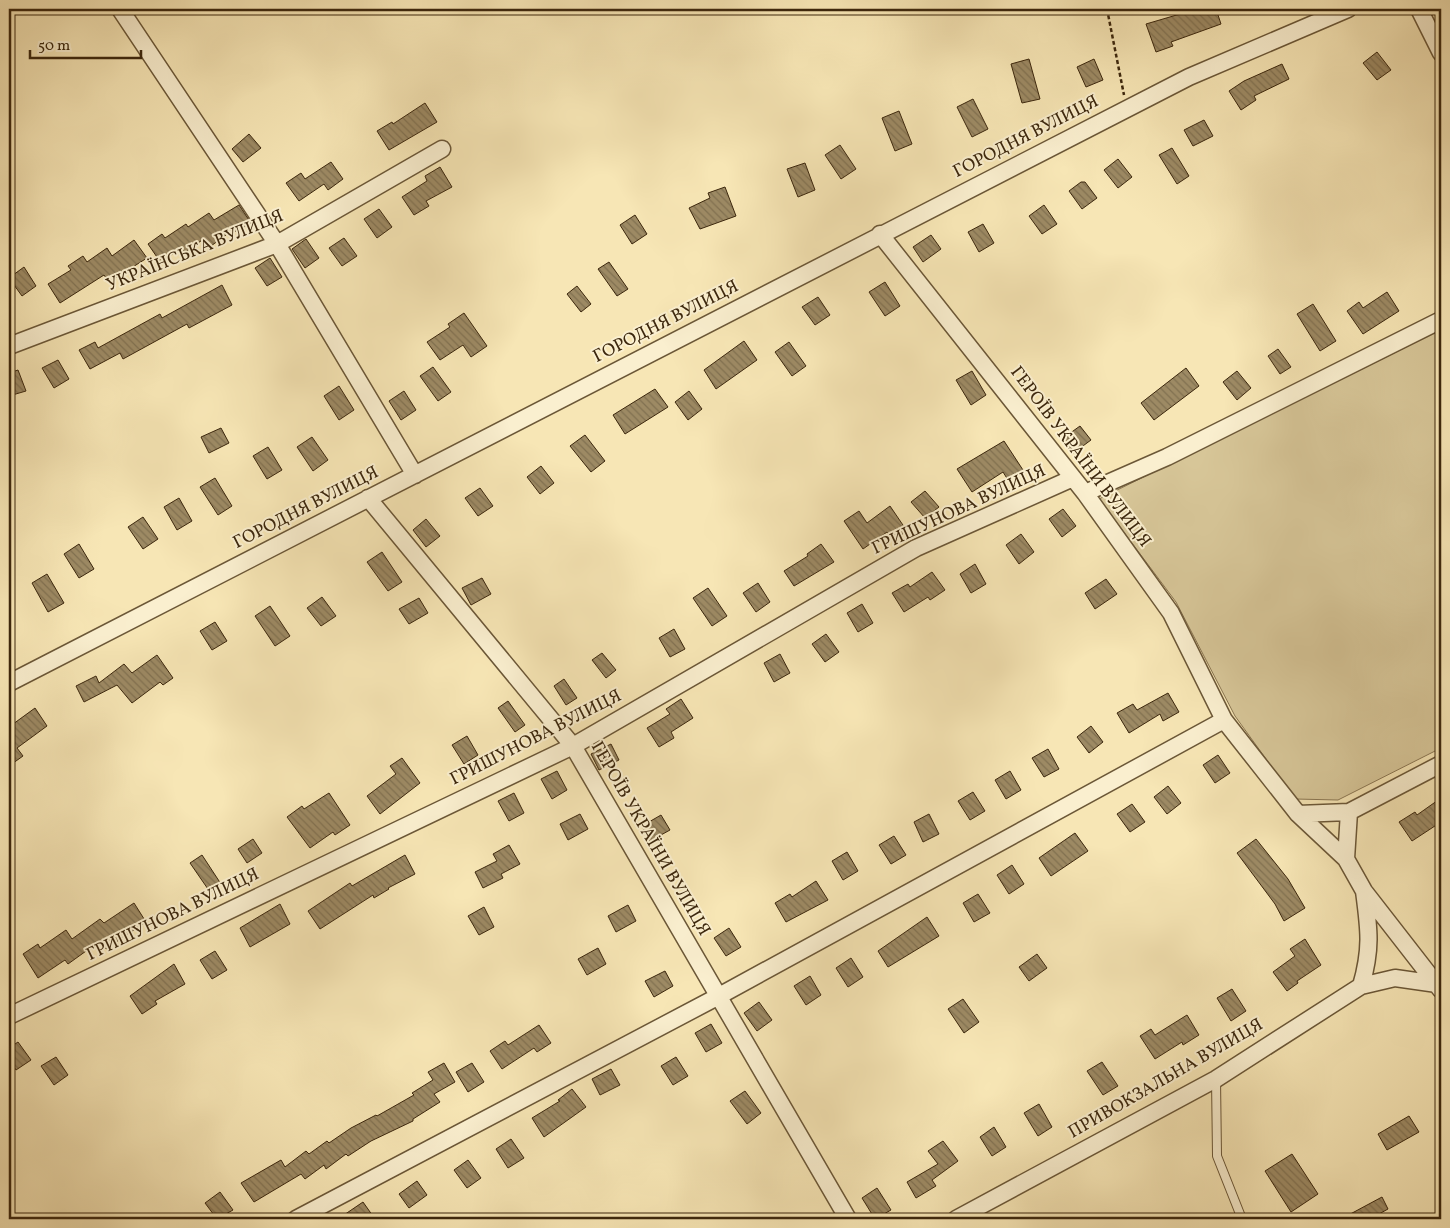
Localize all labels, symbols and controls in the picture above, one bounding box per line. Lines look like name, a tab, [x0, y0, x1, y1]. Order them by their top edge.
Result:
scale bar	[30, 28, 141, 60]
text: 50 m	[38, 36, 70, 57]
street label: ГОРОДНЯ ВУЛИЦЯ	[949, 89, 1103, 185]
street label: УКРАЇНСЬКА ВУЛИЦЯ	[103, 204, 287, 298]
street label: ГОРОДНЯ ВУЛИЦЯ	[589, 274, 743, 370]
street label: ГЕРОЇВ УКРАЇНИ ВУЛИЦЯ	[1004, 361, 1156, 553]
street label: ГРИШУНОВА ВУЛИЦЯ	[868, 459, 1050, 561]
street label: ГОРОДНЯ ВУЛИЦЯ	[229, 460, 383, 556]
street label: ГРИШУНОВА ВУЛИЦЯ	[446, 684, 626, 792]
street label: ГЕРОЇВ УКРАЇНИ ВУЛИЦЯ	[584, 737, 716, 941]
street label: ГРИШУНОВА ВУЛИЦЯ	[82, 862, 264, 968]
street label: ПРИВОКЗАЛЬНА ВУЛИЦЯ	[1064, 1013, 1268, 1145]

